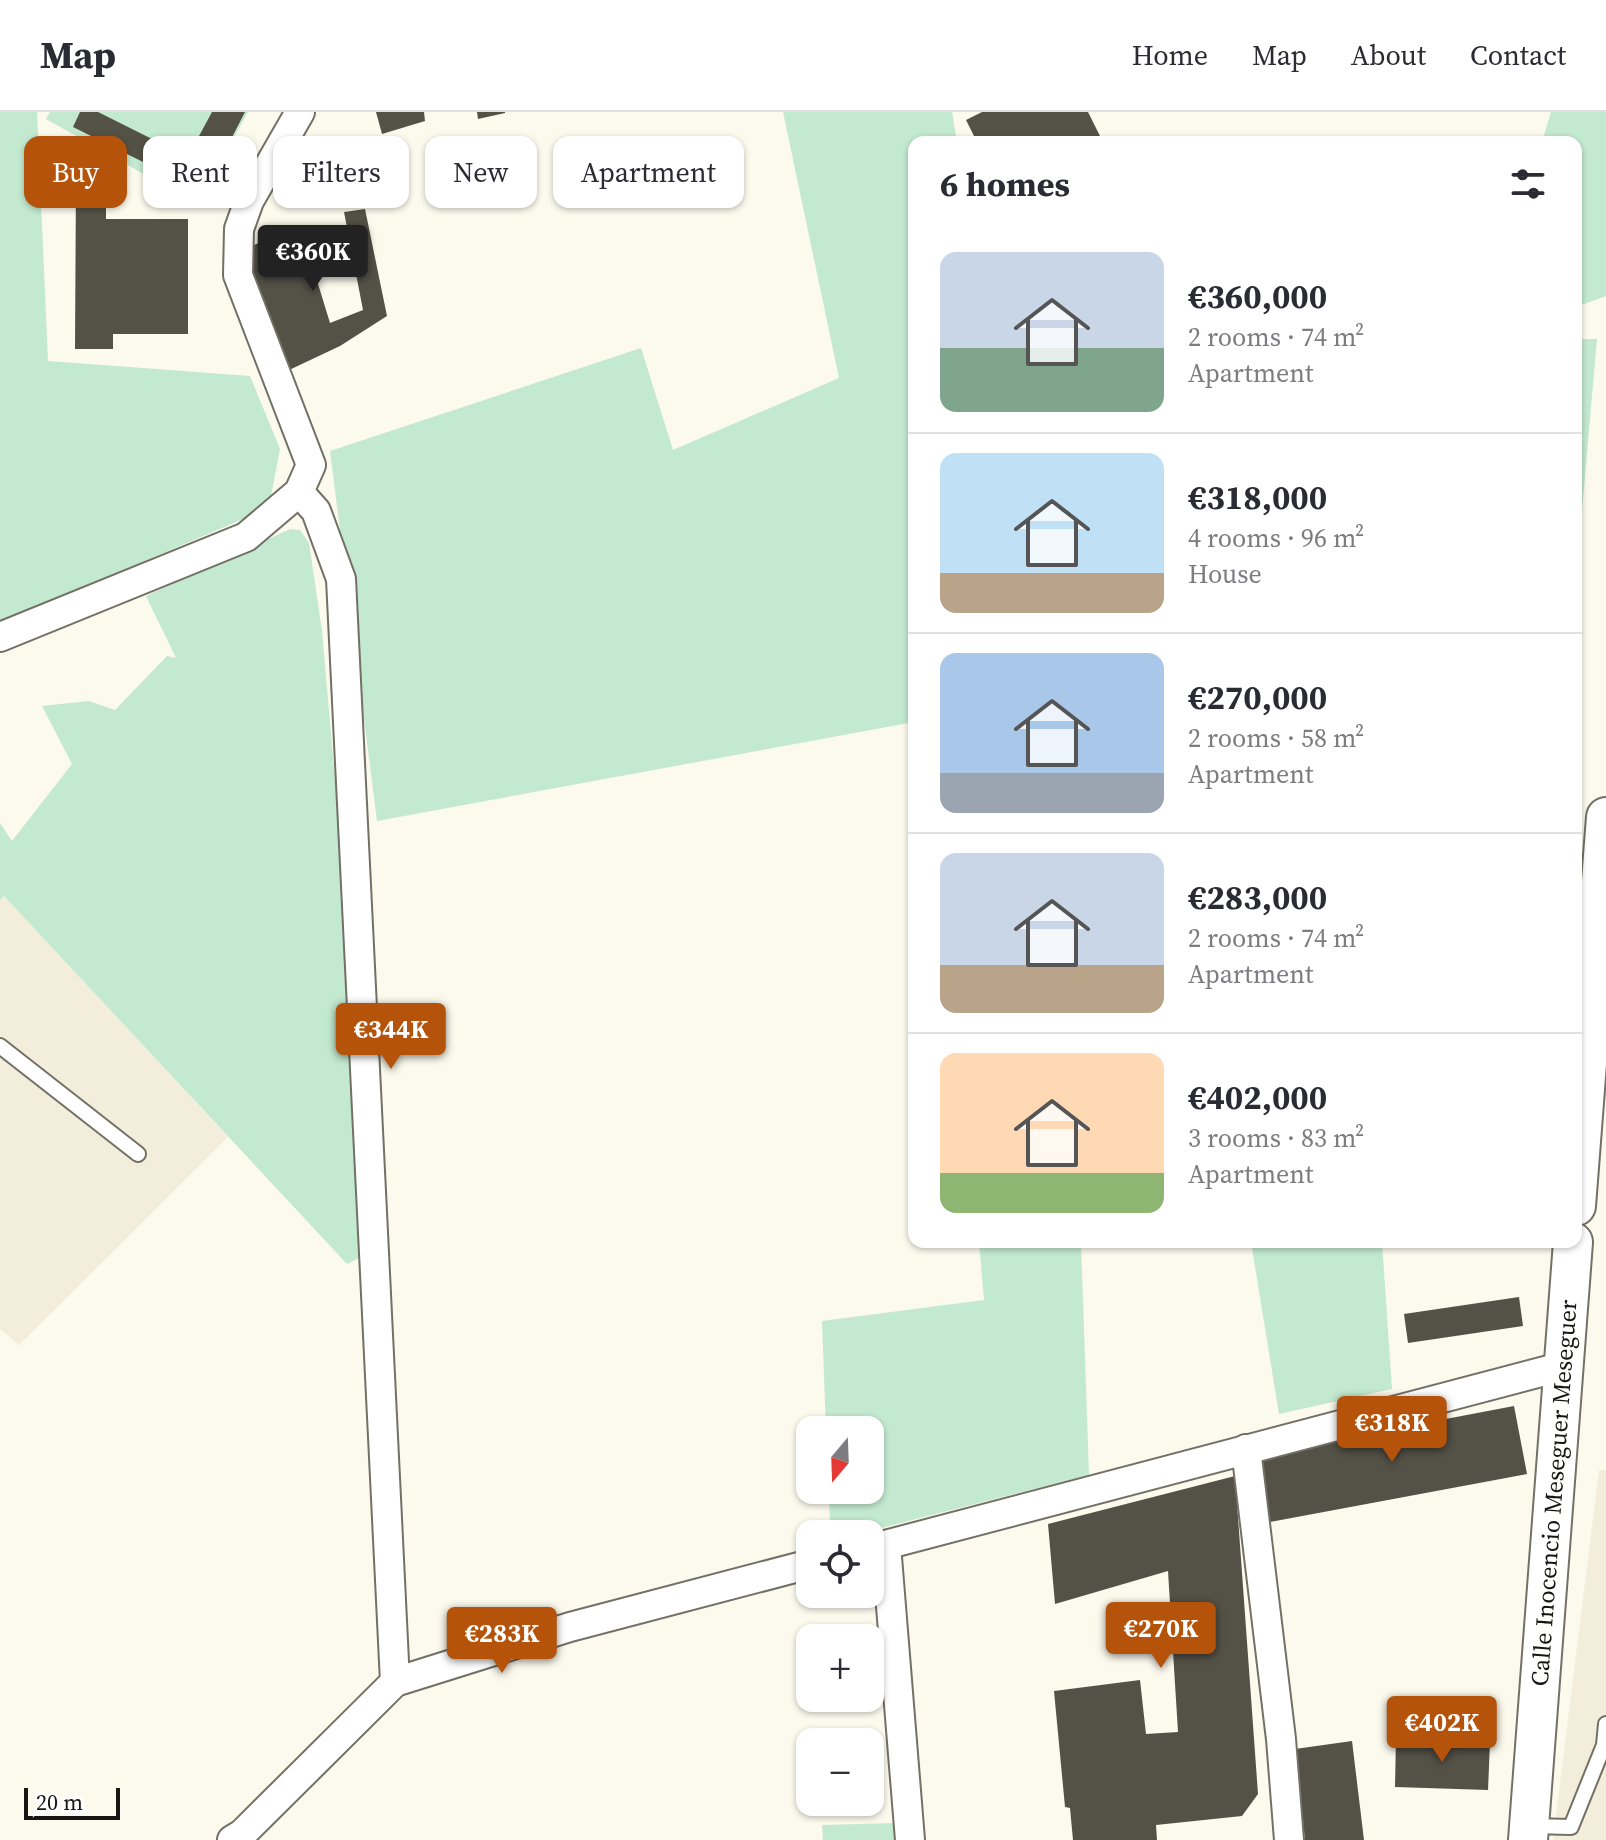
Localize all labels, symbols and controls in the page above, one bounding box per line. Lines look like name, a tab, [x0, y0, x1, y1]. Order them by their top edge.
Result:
text: Map	[40, 29, 116, 81]
text: Home	[1132, 36, 1208, 74]
text: Map	[1252, 36, 1307, 74]
text: About	[1351, 36, 1426, 74]
text: Contact	[1470, 36, 1566, 74]
chip: Buy	[24, 136, 127, 208]
chip: Rent	[143, 136, 257, 208]
chip: Filters	[273, 136, 409, 208]
chip: New	[425, 136, 537, 208]
chip: Apartment	[553, 136, 744, 208]
text: 6 homes	[940, 161, 1070, 207]
icon: filters	[1506, 162, 1550, 206]
pin: €360K	[257, 225, 369, 293]
text: €360K	[276, 233, 350, 269]
text: €360,000	[1188, 273, 1327, 319]
icon: home	[1004, 284, 1100, 380]
text: 2 rooms · 74 m²	[1188, 319, 1364, 355]
text: Apartment	[1188, 355, 1313, 391]
text: €318,000	[1188, 474, 1327, 520]
icon: home	[1004, 485, 1100, 581]
text: 4 rooms · 96 m²	[1188, 520, 1364, 556]
text: House	[1188, 556, 1262, 592]
text: €270,000	[1188, 674, 1327, 720]
icon: home	[1004, 685, 1100, 781]
text: 2 rooms · 58 m²	[1188, 720, 1364, 756]
text: Apartment	[1188, 756, 1313, 792]
text: €283,000	[1188, 874, 1327, 920]
icon: home	[1004, 885, 1100, 981]
text: 2 rooms · 74 m²	[1188, 920, 1364, 956]
text: Apartment	[1188, 956, 1313, 992]
pin: €344K	[335, 1003, 447, 1071]
text: €344K	[354, 1011, 428, 1047]
text: €402,000	[1188, 1074, 1327, 1120]
icon: home	[1004, 1085, 1100, 1181]
text: 3 rooms · 83 m²	[1188, 1120, 1364, 1156]
text: Apartment	[1188, 1156, 1313, 1192]
street label: Calle Inocencio Meseguer Meseguer	[1523, 1299, 1585, 1687]
pin: €318K	[1336, 1396, 1448, 1464]
text: €318K	[1355, 1404, 1429, 1440]
north arrow	[796, 1416, 884, 1504]
map controls	[796, 1416, 884, 1816]
button: locate	[796, 1520, 884, 1608]
pin: €270K	[1105, 1602, 1217, 1670]
pin: €283K	[446, 1607, 558, 1675]
text: €270K	[1124, 1610, 1198, 1646]
text: €283K	[465, 1615, 539, 1651]
button: +	[796, 1624, 884, 1712]
pin: €402K	[1386, 1696, 1498, 1764]
text: €402K	[1405, 1704, 1479, 1740]
button: −	[796, 1728, 884, 1816]
scale bar	[24, 1784, 120, 1820]
text: 20 m	[36, 1787, 83, 1817]

